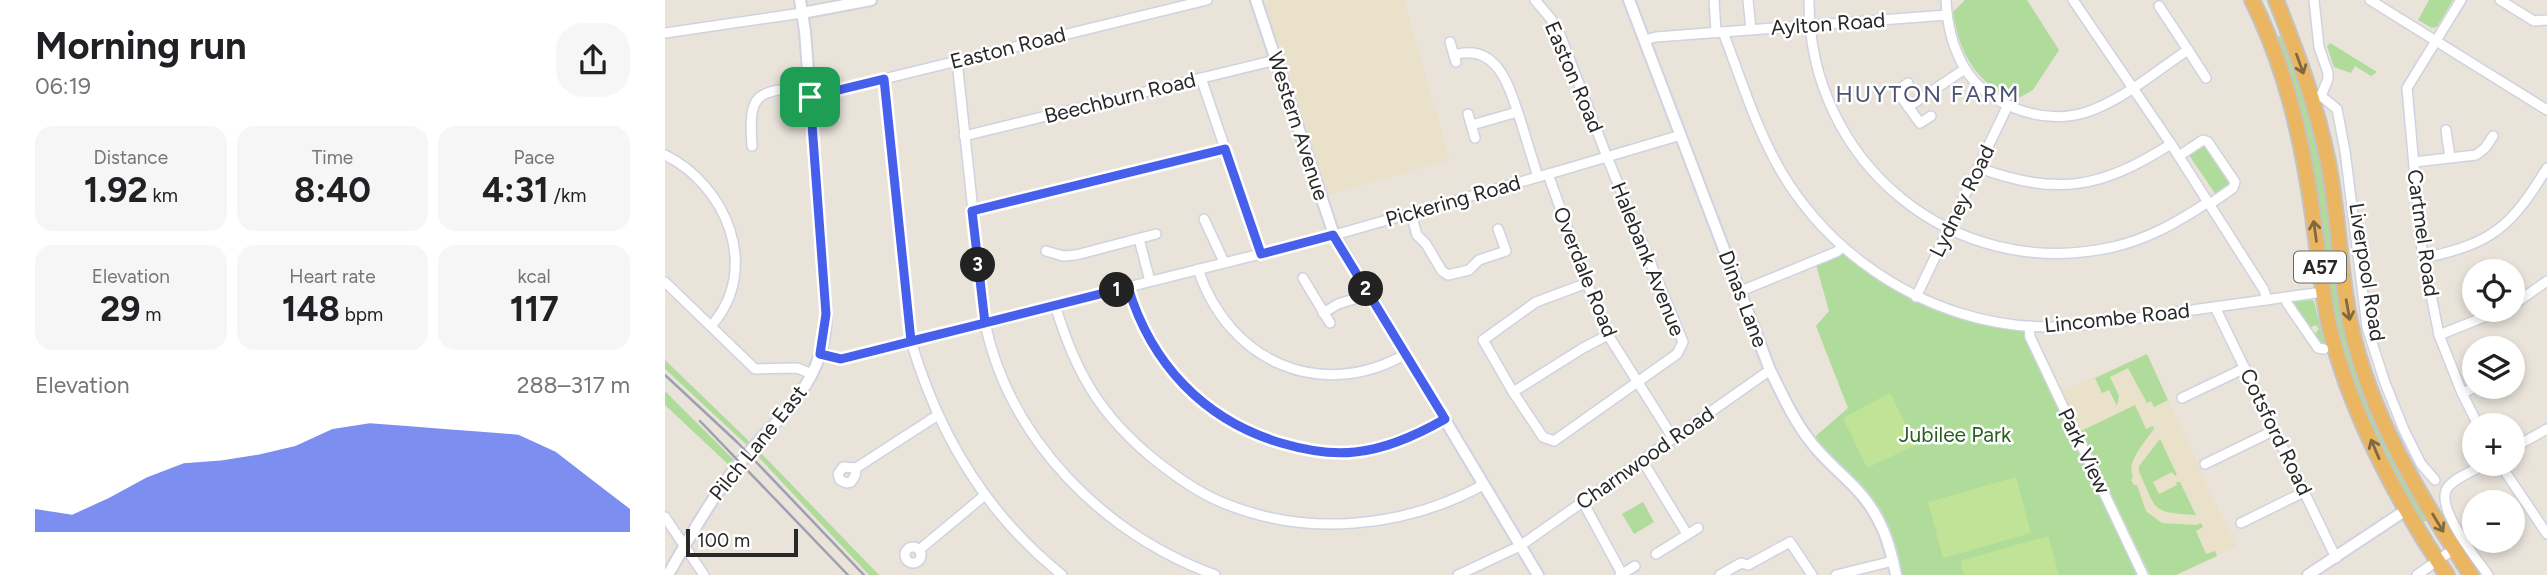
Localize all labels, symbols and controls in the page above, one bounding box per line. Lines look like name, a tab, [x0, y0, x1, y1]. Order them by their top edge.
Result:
street label: Aylton Road	[1770, 7, 1886, 40]
street label: Easton Road	[1540, 17, 1609, 136]
street label: Easton Road	[947, 21, 1068, 74]
text: Morning run	[35, 23, 247, 69]
button: share	[556, 23, 630, 97]
street label: Western Avenue	[1263, 48, 1334, 203]
one-way arrow	[2294, 53, 2307, 74]
pin	[780, 67, 840, 127]
street label: Beechburn Road	[1042, 67, 1198, 128]
text: 06:19	[35, 72, 91, 100]
icon: arrive	[791, 78, 829, 116]
district label: HUYTON FARM	[1835, 80, 2021, 108]
street label: Lydney Road	[1924, 141, 1999, 261]
text: Distance	[94, 146, 168, 169]
text: Time	[312, 146, 353, 169]
text: Pace	[514, 146, 555, 169]
street label: Cartmel Road	[2402, 168, 2445, 298]
text: 1.92	[84, 169, 148, 211]
text: 8:40	[294, 169, 371, 211]
text: 4:31	[482, 169, 549, 211]
street label: Pickering Road	[1382, 169, 1523, 232]
street label: Halebank Avenue	[1606, 178, 1691, 339]
text: km	[148, 184, 178, 207]
text: /km	[549, 184, 586, 207]
street label: Liverpool Road	[2344, 201, 2391, 343]
street label: Overdale Road	[1548, 203, 1623, 341]
one-way arrow	[2309, 220, 2322, 243]
pin: 3	[961, 247, 995, 282]
street label: Dinas Lane	[1714, 247, 1773, 351]
road number: A57	[2294, 252, 2346, 282]
text: 3	[972, 253, 983, 276]
map controls	[2462, 259, 2525, 553]
button: locate	[2462, 259, 2525, 322]
text: Elevation	[92, 265, 170, 288]
text: Heart rate	[289, 265, 376, 288]
text: kcal	[518, 265, 551, 288]
pin: 1	[1099, 272, 1135, 308]
pin: 2	[1349, 272, 1383, 306]
text: 2	[1360, 277, 1371, 300]
text: 1	[1112, 278, 1121, 301]
text: 29	[100, 288, 141, 330]
text: 148	[282, 288, 340, 330]
text: 117	[510, 288, 559, 330]
street label: Lincombe Road	[2043, 297, 2191, 338]
one-way arrow	[2342, 299, 2355, 321]
text: m	[141, 303, 162, 326]
text: bpm	[340, 303, 383, 326]
button: layers	[2462, 336, 2525, 399]
street label: Cotsford Road	[2235, 364, 2318, 499]
text: Elevation	[35, 371, 130, 399]
text: 288–317 m	[517, 371, 630, 399]
street label: Pilch Lane East	[704, 380, 812, 505]
street label: Charnwood Road	[1571, 401, 1719, 514]
street label: Park View	[2053, 404, 2116, 498]
button: +	[2462, 413, 2525, 476]
park label: Jubilee Park	[1899, 422, 2012, 447]
one-way arrow	[2368, 439, 2381, 460]
button: −	[2462, 490, 2525, 553]
one-way arrow	[2431, 513, 2445, 533]
scale bar	[686, 526, 798, 558]
text: 100 m	[697, 529, 750, 552]

